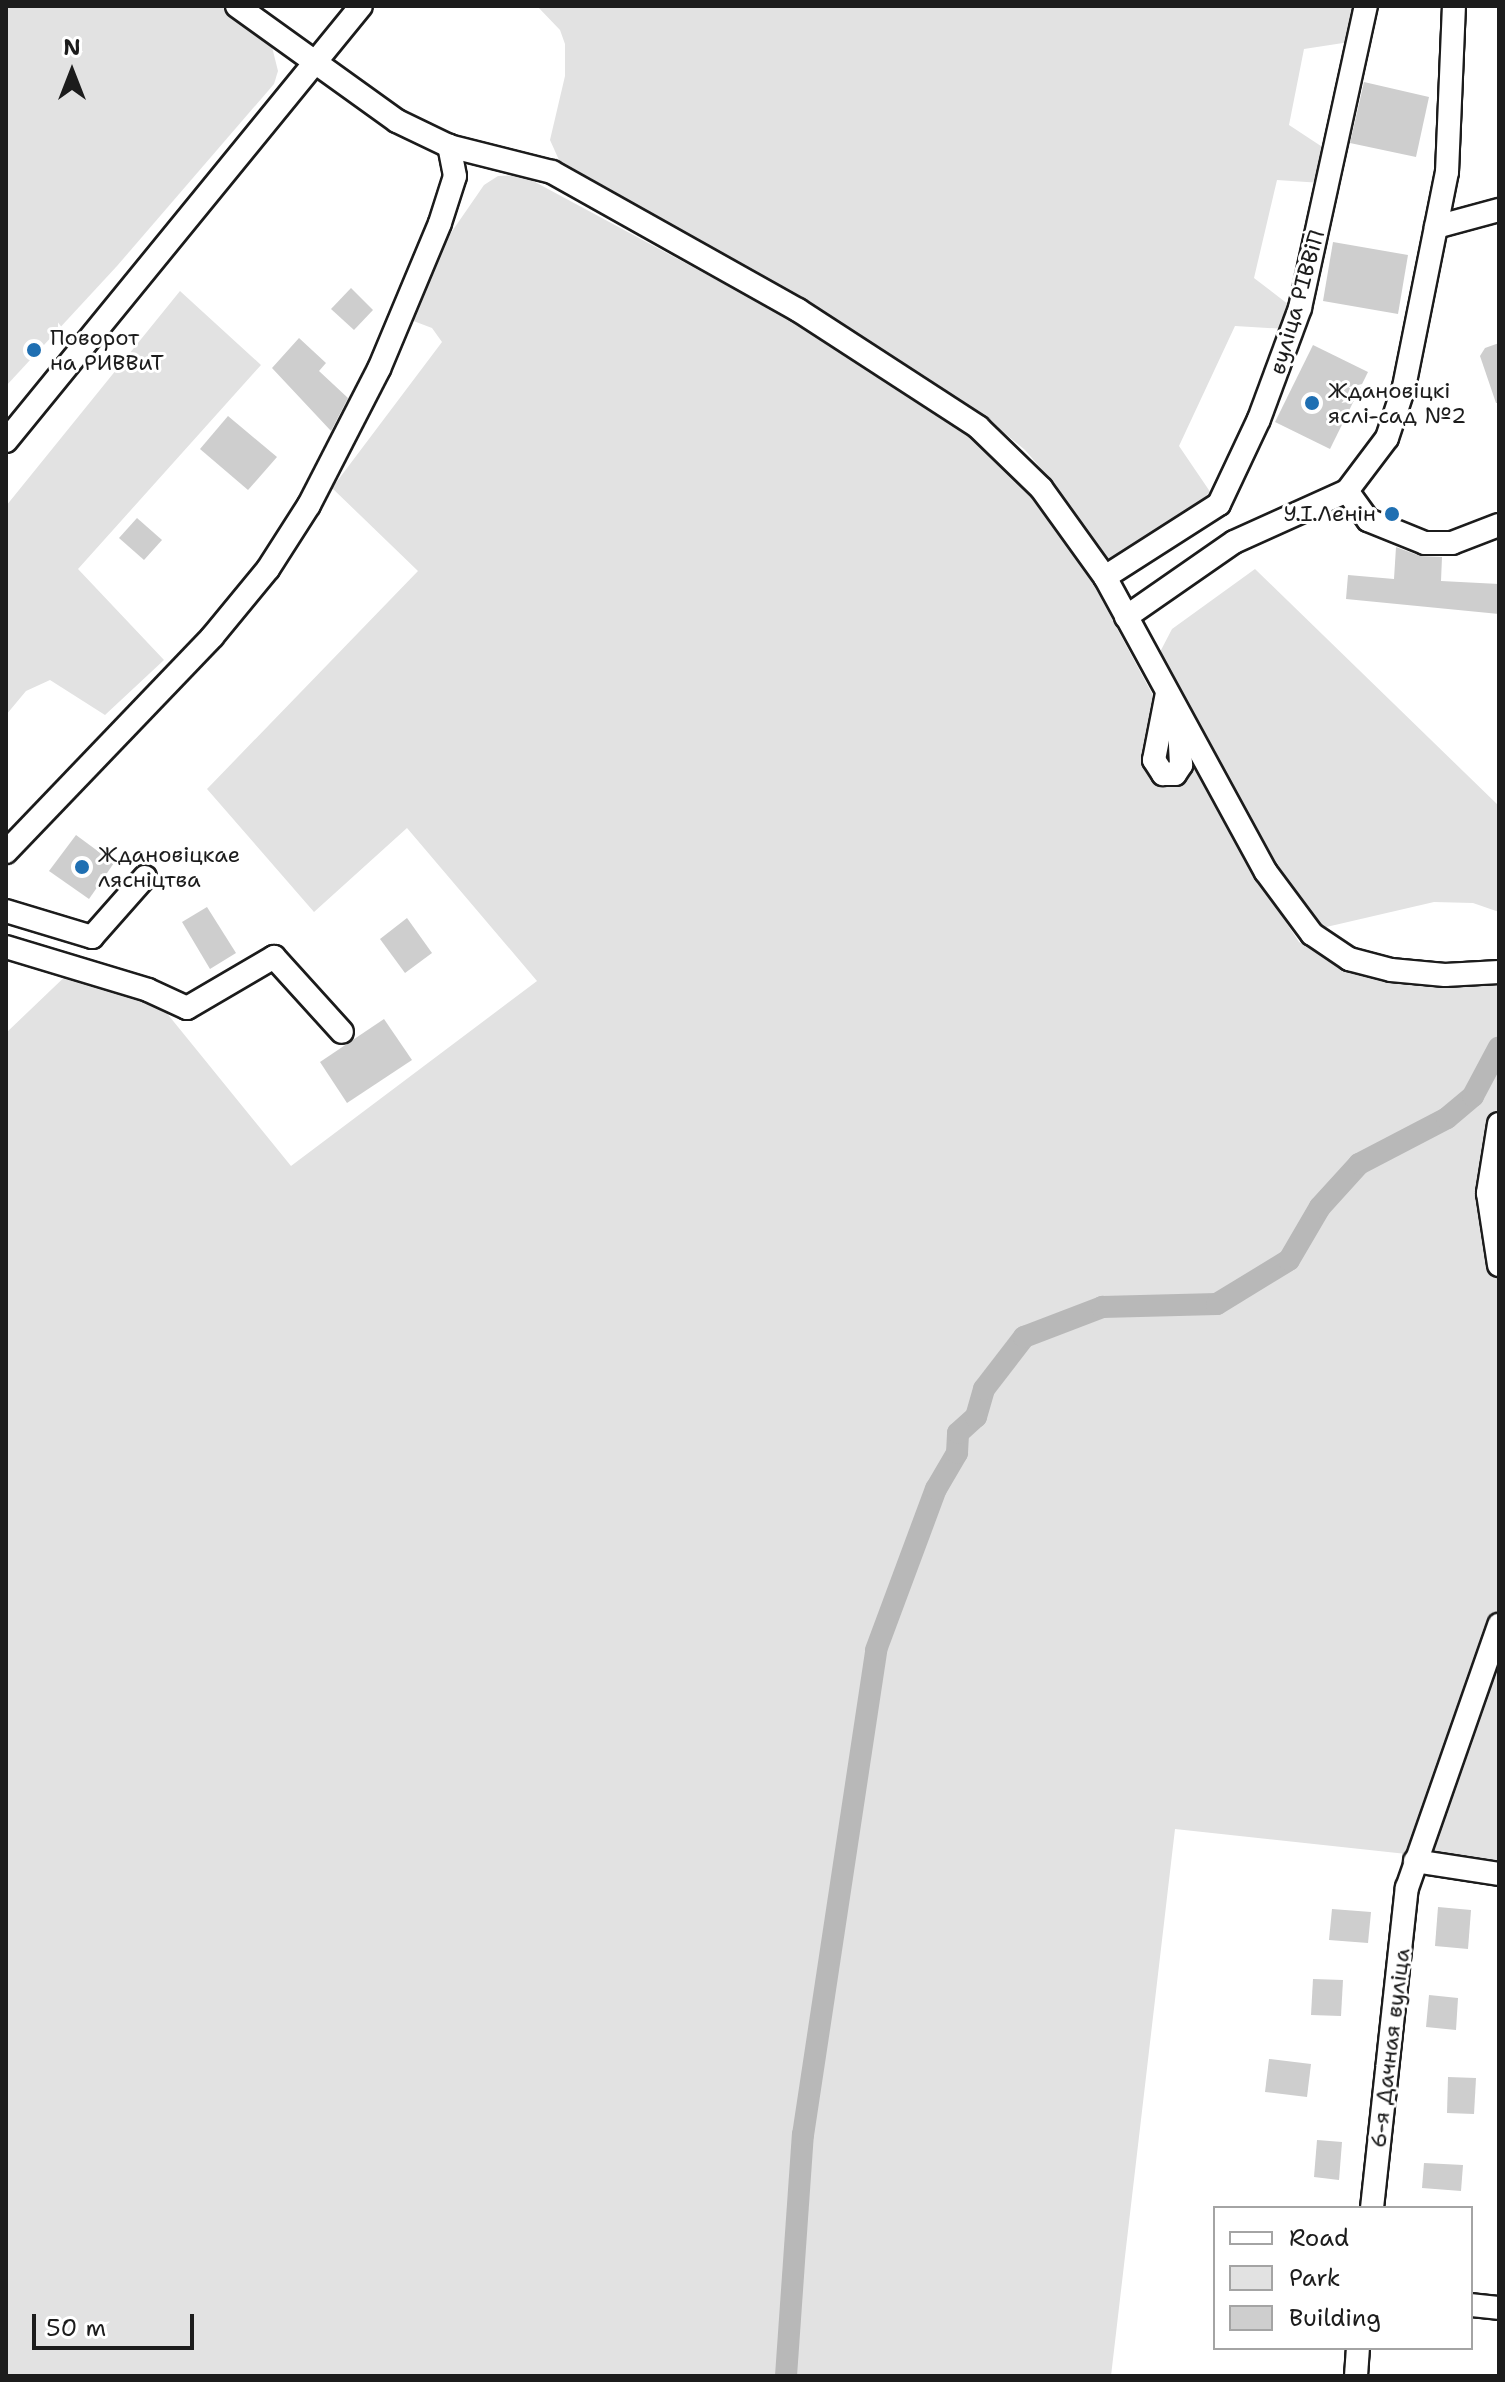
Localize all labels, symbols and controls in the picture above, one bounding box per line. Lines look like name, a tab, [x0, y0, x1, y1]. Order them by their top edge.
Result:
north arrow	[32, 32, 112, 112]
text: N	[63, 33, 81, 62]
street label: вуліца РІВВіП	[1264, 227, 1330, 377]
place label: Поворот на РИВВиТ	[50, 324, 164, 376]
marker: Поворот на РИВВиТ	[25, 341, 43, 359]
place label: Ждановіцкі яслі-сад №2	[1328, 377, 1466, 428]
marker: Ждановіцкі яслі-сад №2	[1303, 394, 1321, 412]
place label: У.І.Ленін	[1283, 501, 1376, 527]
marker: У.І.Ленін	[1383, 505, 1401, 523]
place label: Ждановіцкае лясніцтва	[98, 841, 240, 892]
marker: Ждановіцкае лясніцтва	[73, 858, 91, 876]
street label: 6-я Дачная вуліца	[1365, 1947, 1415, 2149]
legend	[1213, 2206, 1473, 2350]
text: Road	[1289, 2222, 1349, 2254]
text: Park	[1289, 2262, 1341, 2294]
scale bar	[36, 2298, 198, 2348]
text: Building	[1289, 2302, 1381, 2334]
text: 50 m	[46, 2312, 106, 2344]

